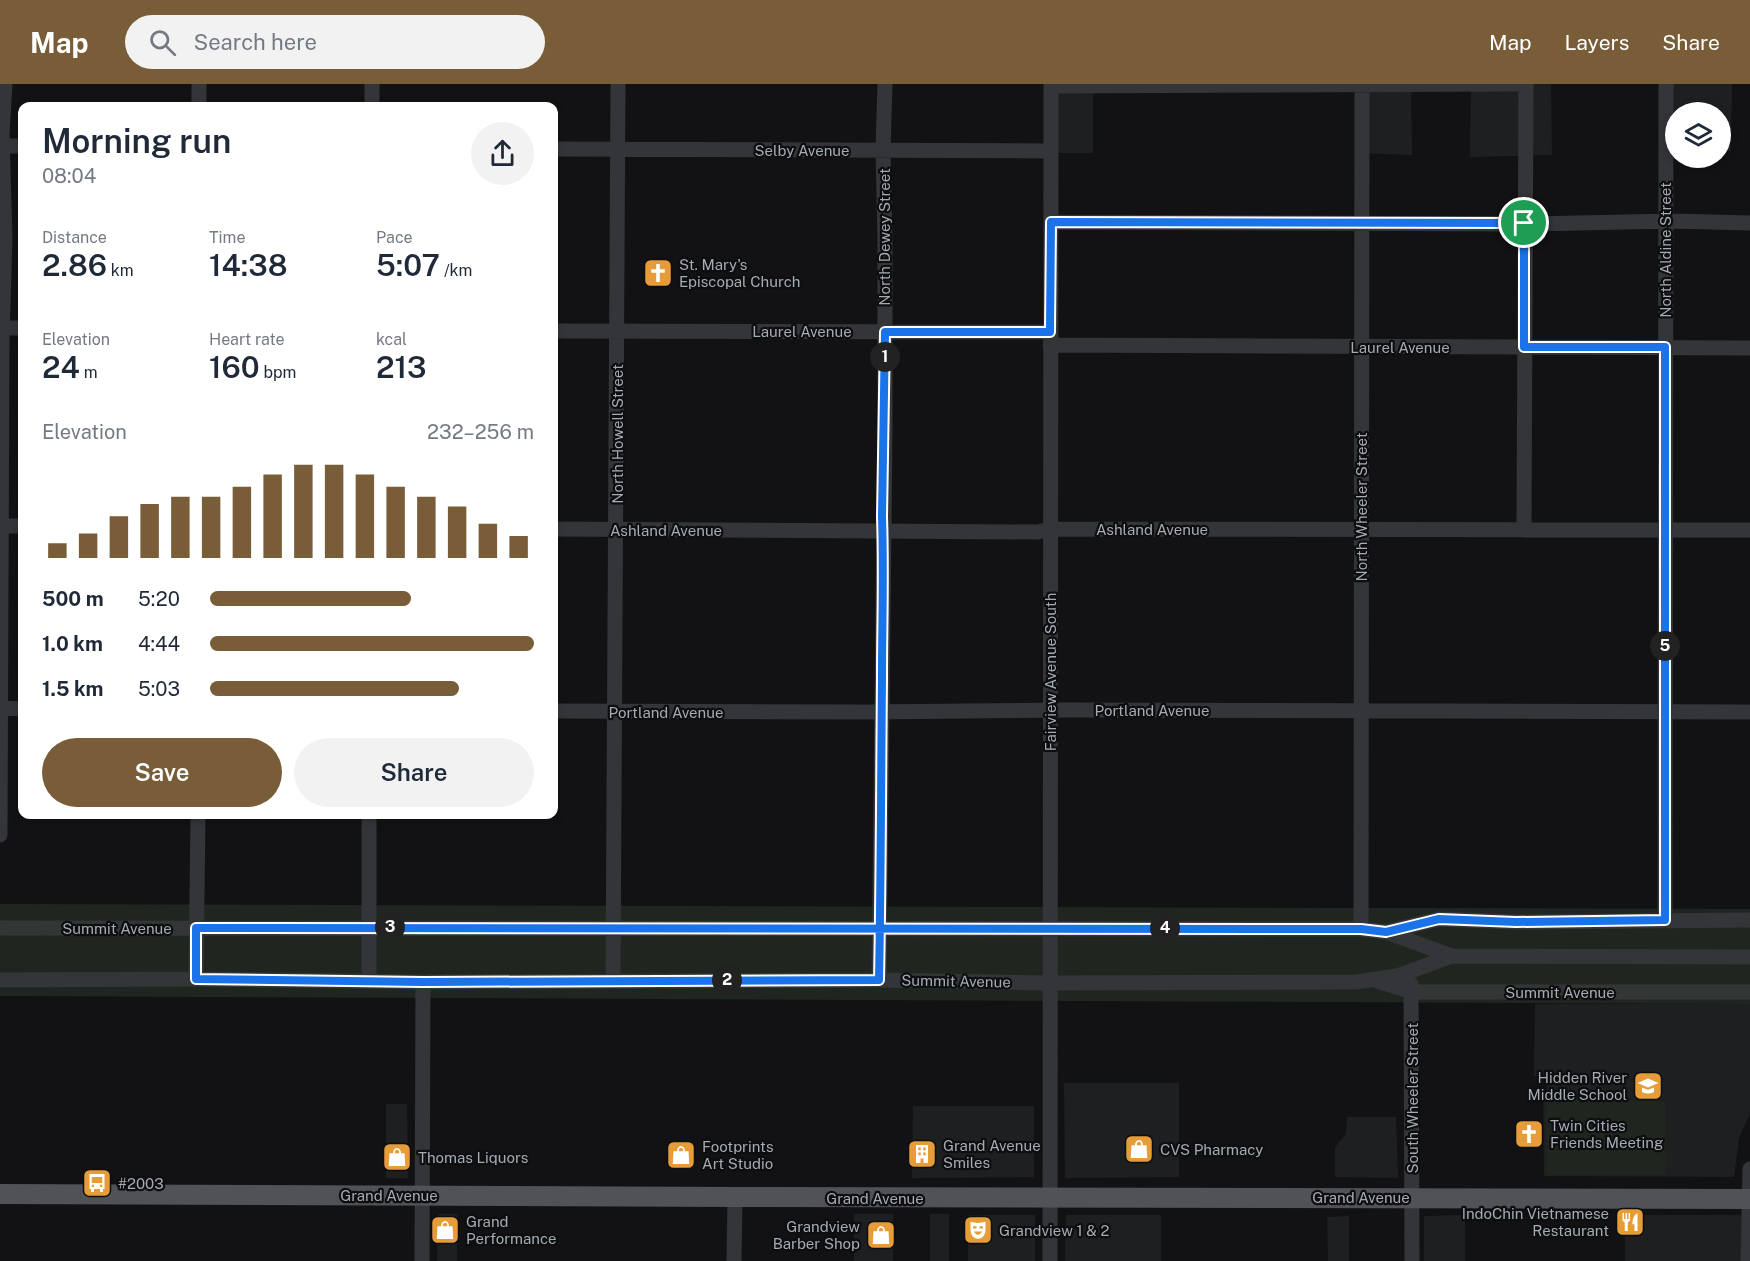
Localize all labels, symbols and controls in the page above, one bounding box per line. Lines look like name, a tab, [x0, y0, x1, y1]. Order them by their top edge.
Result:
search box	[125, 15, 545, 69]
text: Map	[30, 26, 89, 59]
icon: search	[146, 26, 179, 59]
text: Search here	[194, 29, 317, 55]
text: Map	[1489, 30, 1532, 55]
text: Layers	[1565, 30, 1629, 55]
text: Share	[1662, 30, 1720, 55]
map controls	[1665, 102, 1731, 168]
button: layers	[1665, 102, 1731, 168]
text: Morning run	[42, 122, 231, 160]
button: share	[471, 122, 534, 185]
street label: Selby Avenue	[755, 142, 850, 159]
text: 08:04	[42, 164, 96, 188]
street label: North Dewey Street	[876, 168, 893, 306]
street label: North Aldine Street	[1657, 182, 1674, 318]
pin	[1498, 197, 1549, 248]
icon: arrive	[1507, 206, 1540, 239]
text: Distance	[42, 228, 107, 247]
text: Time	[209, 228, 245, 247]
text: Pace	[376, 228, 413, 247]
text: 2.86	[42, 247, 107, 283]
text: 14:38	[209, 247, 288, 283]
text: 5:07	[376, 247, 440, 283]
place label: St. Mary's Episcopal Church	[679, 256, 800, 290]
church icon: St. Mary's Episcopal Church	[642, 257, 674, 289]
text: km	[107, 261, 134, 280]
text: /km	[440, 261, 472, 280]
street label: Laurel Avenue	[752, 323, 852, 340]
text: Elevation	[42, 330, 110, 349]
text: Heart rate	[209, 330, 285, 349]
text: kcal	[376, 330, 407, 349]
street label: Laurel Avenue	[1350, 339, 1450, 356]
pin: 1	[870, 342, 900, 372]
text: 1	[882, 347, 888, 366]
text: 24	[42, 349, 80, 385]
text: 160	[209, 349, 260, 385]
text: 213	[376, 349, 427, 385]
text: m	[80, 363, 98, 382]
text: bpm	[260, 363, 296, 382]
street label: North Howell Street	[609, 364, 626, 504]
text: Elevation	[42, 420, 127, 444]
text: 232–256 m	[427, 420, 534, 444]
street label: North Wheeler Street	[1353, 432, 1370, 582]
street label: Ashland Avenue	[1096, 521, 1208, 538]
street label: Ashland Avenue	[610, 522, 722, 539]
text: 500 m	[42, 587, 104, 611]
text: 5:20	[138, 587, 180, 611]
street label: Fairview Avenue South	[1042, 593, 1059, 751]
pin: 5	[1650, 631, 1680, 661]
text: 1.0 km	[42, 632, 103, 656]
text: 4:44	[138, 632, 180, 656]
text: 5	[1660, 636, 1670, 655]
text: 1.5 km	[42, 677, 103, 701]
text: 5:03	[138, 677, 180, 701]
street label: Portland Avenue	[1095, 702, 1209, 719]
street label: Portland Avenue	[609, 704, 723, 721]
button: Save	[42, 738, 282, 807]
button: Share	[294, 738, 534, 807]
pin: 3	[375, 912, 405, 942]
pin: 4	[1150, 913, 1180, 943]
text: 3	[385, 917, 395, 936]
text: 4	[1160, 918, 1170, 937]
street label: Summit Avenue	[62, 920, 172, 937]
pin: 2	[712, 965, 742, 995]
text: 2	[722, 970, 732, 989]
street label: Summit Avenue	[901, 972, 1011, 990]
street label: Summit Avenue	[1505, 984, 1615, 1001]
street label: South Wheeler Street	[1404, 1022, 1421, 1173]
place label: Hidden River Middle School	[1528, 1069, 1627, 1103]
school or university icon: Hidden River Middle School	[1632, 1070, 1664, 1102]
place label: Twin Cities Friends Meeting	[1550, 1117, 1663, 1151]
church icon: Twin Cities Friends Meeting	[1513, 1118, 1545, 1150]
shop icon: CVS Pharmacy	[1123, 1133, 1155, 1165]
place label: Grand Avenue Smiles	[943, 1137, 1041, 1171]
place label: Footprints Art Studio	[702, 1138, 773, 1172]
building icon: Grand Avenue Smiles	[906, 1138, 938, 1170]
shop icon: Footprints Art Studio	[665, 1139, 697, 1171]
shop icon: Thomas Liquors	[381, 1141, 413, 1173]
place label: CVS Pharmacy	[1160, 1141, 1263, 1158]
place label: Thomas Liquors	[418, 1149, 528, 1166]
bus stop icon: #2003	[81, 1167, 113, 1199]
place label: #2003	[118, 1175, 164, 1192]
street label: Grand Avenue	[340, 1187, 438, 1204]
street label: Grand Avenue	[1312, 1189, 1410, 1206]
street label: Grand Avenue	[826, 1190, 924, 1207]
place label: IndoChin Vietnamese Restaurant	[1462, 1205, 1609, 1239]
restaurant icon: IndoChin Vietnamese Restaurant	[1614, 1206, 1646, 1238]
place label: Grand Performance	[466, 1213, 557, 1247]
shop icon: Grand Performance	[429, 1214, 461, 1246]
theatre icon: Grandview 1 & 2	[962, 1214, 994, 1246]
place label: Grandview Barber Shop	[773, 1218, 860, 1252]
shop icon: Grandview Barber Shop	[865, 1219, 897, 1251]
place label: Grandview 1 & 2	[999, 1222, 1109, 1239]

